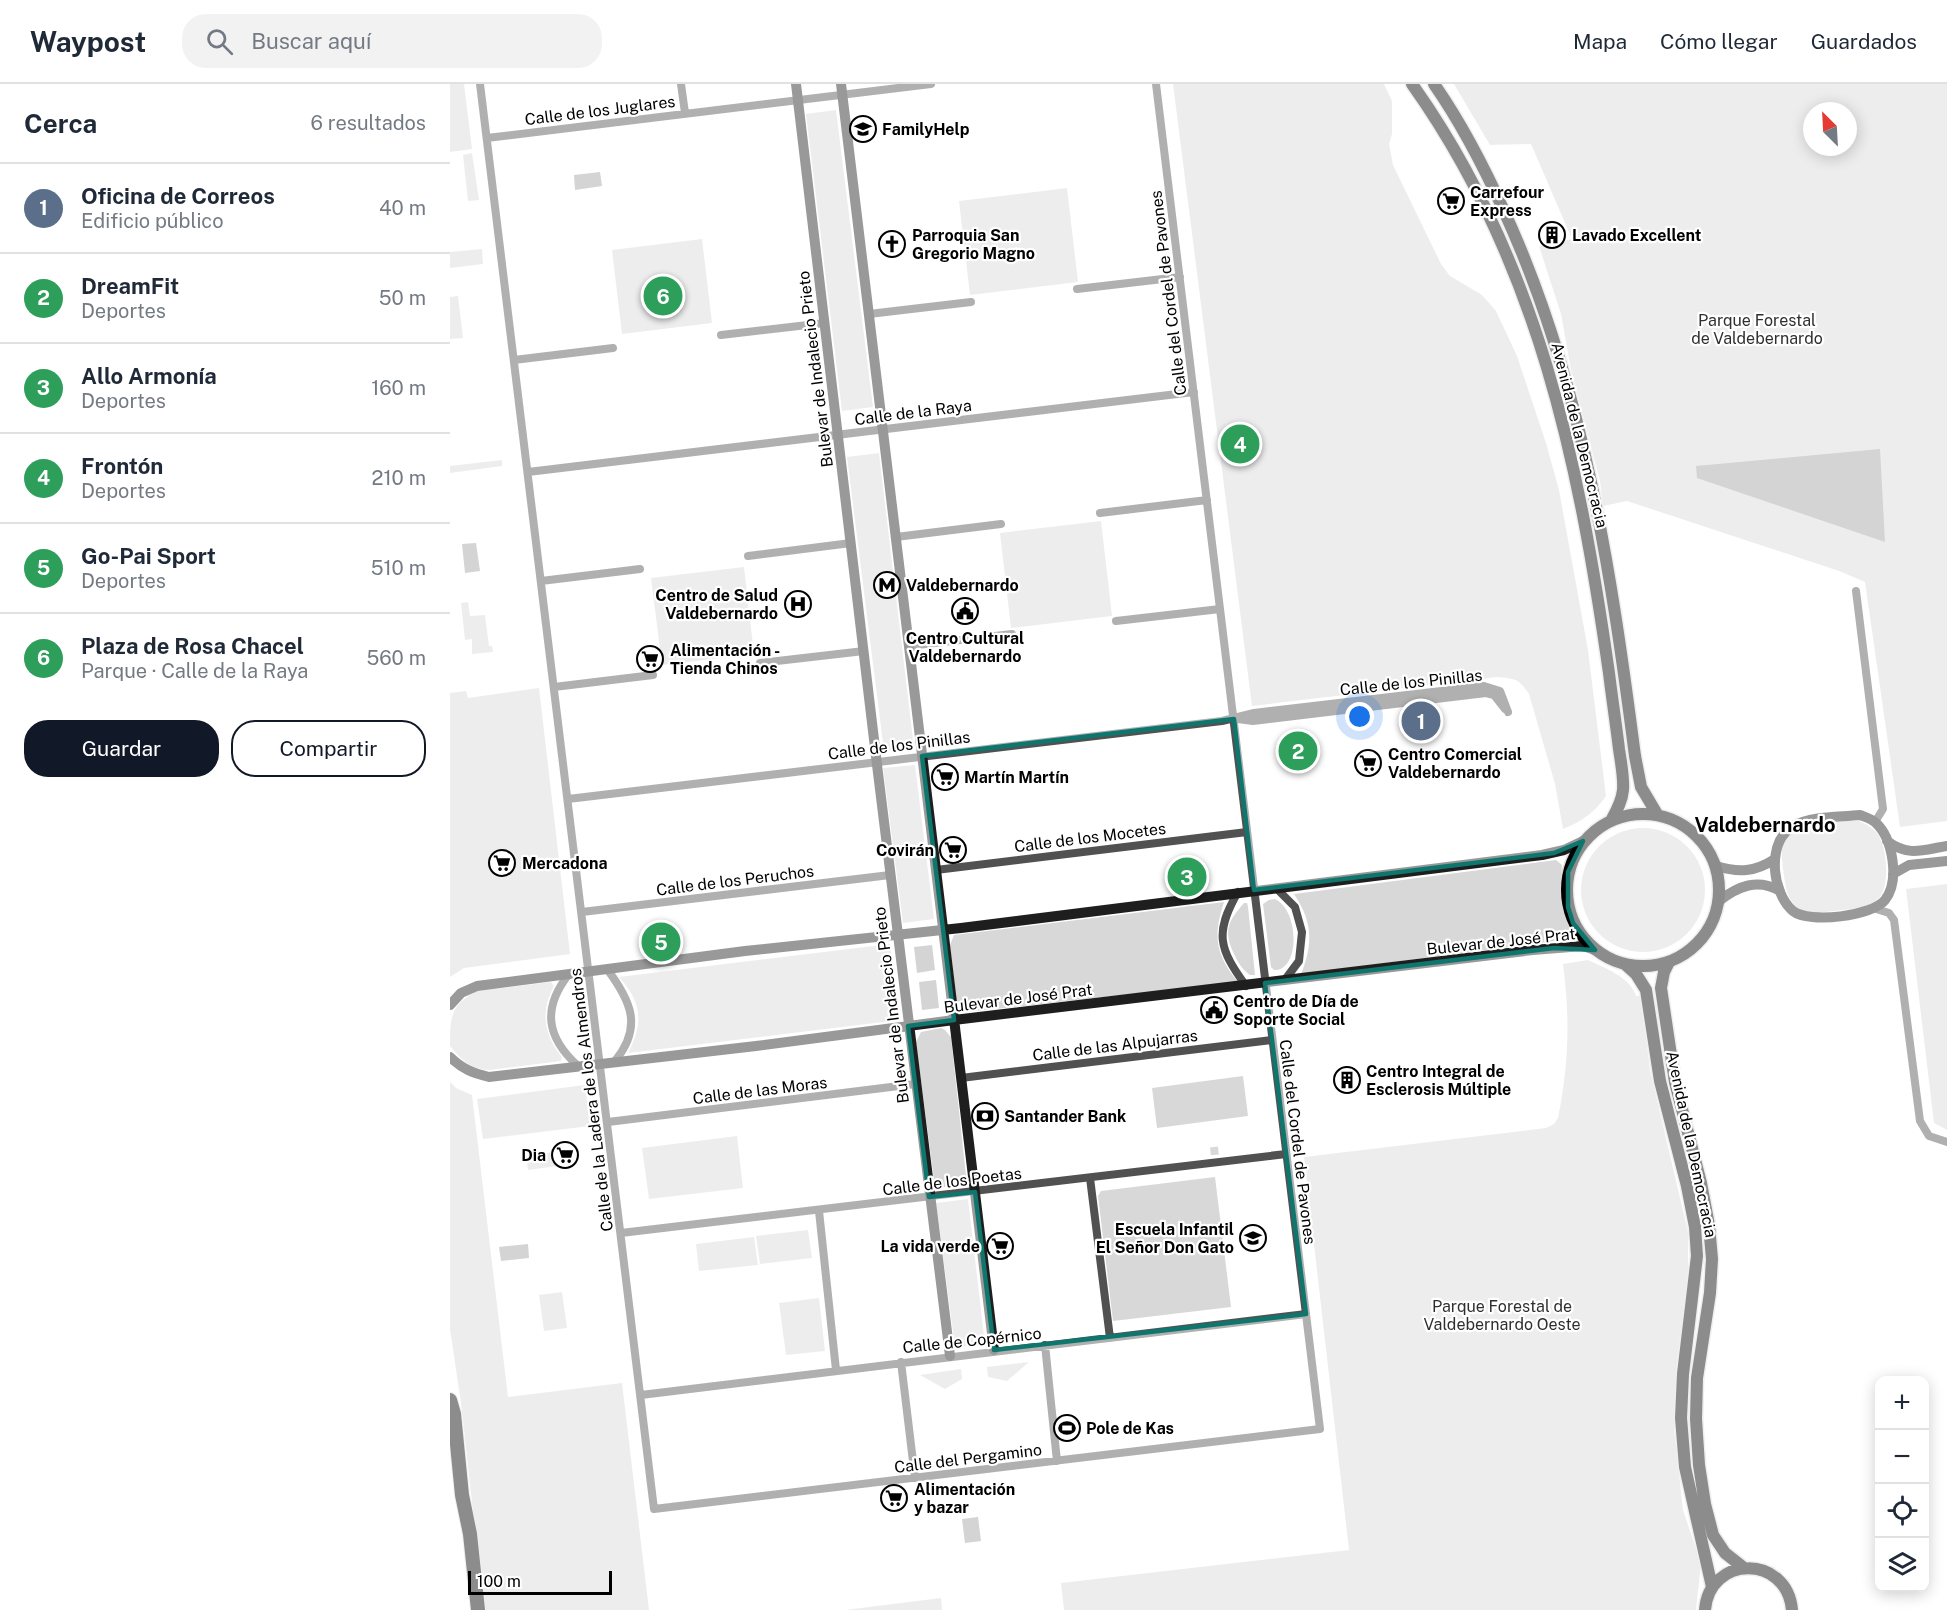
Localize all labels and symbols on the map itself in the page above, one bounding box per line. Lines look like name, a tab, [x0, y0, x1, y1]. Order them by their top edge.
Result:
street label: Calle de los Juglares	[524, 92, 676, 129]
north arrow	[1803, 102, 1857, 156]
school or university icon: FamilyHelp	[848, 114, 878, 144]
place label: FamilyHelp	[882, 120, 970, 139]
place label: Carrefour Express	[1470, 183, 1545, 220]
supermarket icon: Carrefour Express	[1436, 186, 1466, 216]
street label: Calle del Cordel de Pavones	[1146, 189, 1191, 397]
building icon: Lavado Excellent	[1537, 220, 1567, 250]
place label: Parroquia San Gregorio Magno	[912, 226, 1035, 263]
place label: Lavado Excellent	[1572, 226, 1702, 245]
church icon: Parroquia San Gregorio Magno	[877, 229, 907, 259]
street label: Bulevar de Indalecio Prieto	[794, 270, 837, 468]
pin: 6	[644, 274, 682, 318]
park label: Parque Forestal de Valdebernardo	[1691, 311, 1823, 348]
street label: Avenida de la Democracia	[1547, 340, 1612, 530]
street label: Calle de la Raya	[853, 396, 973, 429]
pin: 4	[1220, 422, 1260, 466]
metro station icon: Valdebernardo	[872, 570, 902, 600]
place label: Valdebernardo	[906, 576, 1019, 595]
place label: Centro de Salud Valdebernardo	[655, 586, 778, 623]
hospital icon: Centro de Salud Valdebernardo	[783, 589, 813, 619]
public building icon: Centro Cultural Valdebernardo	[950, 596, 980, 626]
place label: Centro Cultural Valdebernardo	[906, 629, 1024, 666]
place label: Alimentación - Tienda Chinos	[670, 641, 780, 678]
supermarket icon: Alimentación - Tienda Chinos	[635, 644, 665, 674]
street label: Calle de los Pinillas	[1339, 666, 1483, 699]
pin: 1	[1402, 698, 1440, 744]
your location	[1345, 702, 1374, 731]
street label: Calle de los Pinillas	[827, 727, 971, 764]
pin: 2	[1278, 728, 1318, 774]
place label: Centro Comercial Valdebernardo	[1388, 745, 1522, 782]
supermarket icon: Centro Comercial Valdebernardo	[1353, 748, 1383, 778]
supermarket icon: Martín Martín	[930, 762, 960, 792]
place label: Martín Martín	[964, 768, 1069, 787]
district label: Valdebernardo	[1695, 813, 1836, 837]
street label: Calle de los Mocetes	[1013, 819, 1167, 856]
supermarket icon: Covirán	[938, 835, 968, 865]
place label: Covirán	[876, 841, 934, 860]
supermarket icon: Mercadona	[487, 848, 517, 878]
place label: Mercadona	[522, 854, 607, 873]
pin: 3	[1168, 854, 1206, 900]
street label: Calle de los Peruchos	[655, 861, 815, 900]
street label: Bulevar de Indalecio Prieto	[870, 906, 913, 1104]
pin: 5	[642, 920, 680, 964]
street label: Bulevar de José Prat	[1426, 924, 1576, 959]
street label: Calle de la Ladera de los Almendros	[566, 967, 617, 1233]
street label: Bulevar de José Prat	[943, 980, 1093, 1017]
place label: Centro de Día de Soporte Social	[1233, 992, 1359, 1029]
public building icon: Centro de Día de Soporte Social	[1199, 995, 1229, 1025]
street label: Calle de las Alpujarras	[1031, 1026, 1199, 1065]
street label: Calle del Cordel de Pavones	[1275, 1038, 1320, 1246]
street label: Avenida de la Democracia	[1662, 1049, 1721, 1239]
place label: Centro Integral de Esclerosis Múltiple	[1366, 1062, 1511, 1099]
building icon: Centro Integral de Esclerosis Múltiple	[1332, 1065, 1362, 1095]
street label: Calle de las Moras	[692, 1073, 828, 1108]
bank icon: Santander Bank	[970, 1101, 1000, 1131]
place label: Santander Bank	[1004, 1107, 1126, 1126]
supermarket icon: Dia	[550, 1140, 580, 1170]
place label: Dia	[521, 1146, 546, 1165]
street label: Calle de los Poetas	[881, 1164, 1023, 1199]
place label: Escuela Infantil El Señor Don Gato	[1096, 1220, 1234, 1257]
school or university icon: Escuela Infantil El Señor Don Gato	[1238, 1223, 1268, 1253]
supermarket icon: La vida verde	[985, 1231, 1015, 1261]
place label: La vida verde	[880, 1237, 980, 1256]
park label: Parque Forestal de Valdebernardo Oeste	[1423, 1297, 1581, 1334]
street label: Calle de Copérnico	[902, 1324, 1042, 1357]
sports icon: Pole de Kas	[1052, 1413, 1082, 1443]
place label: Pole de Kas	[1086, 1419, 1174, 1438]
street label: Calle del Pergamino	[893, 1440, 1043, 1477]
place label: Alimentación y bazar	[914, 1480, 1015, 1517]
supermarket icon: Alimentación y bazar	[879, 1483, 909, 1513]
scale bar	[468, 1568, 612, 1596]

